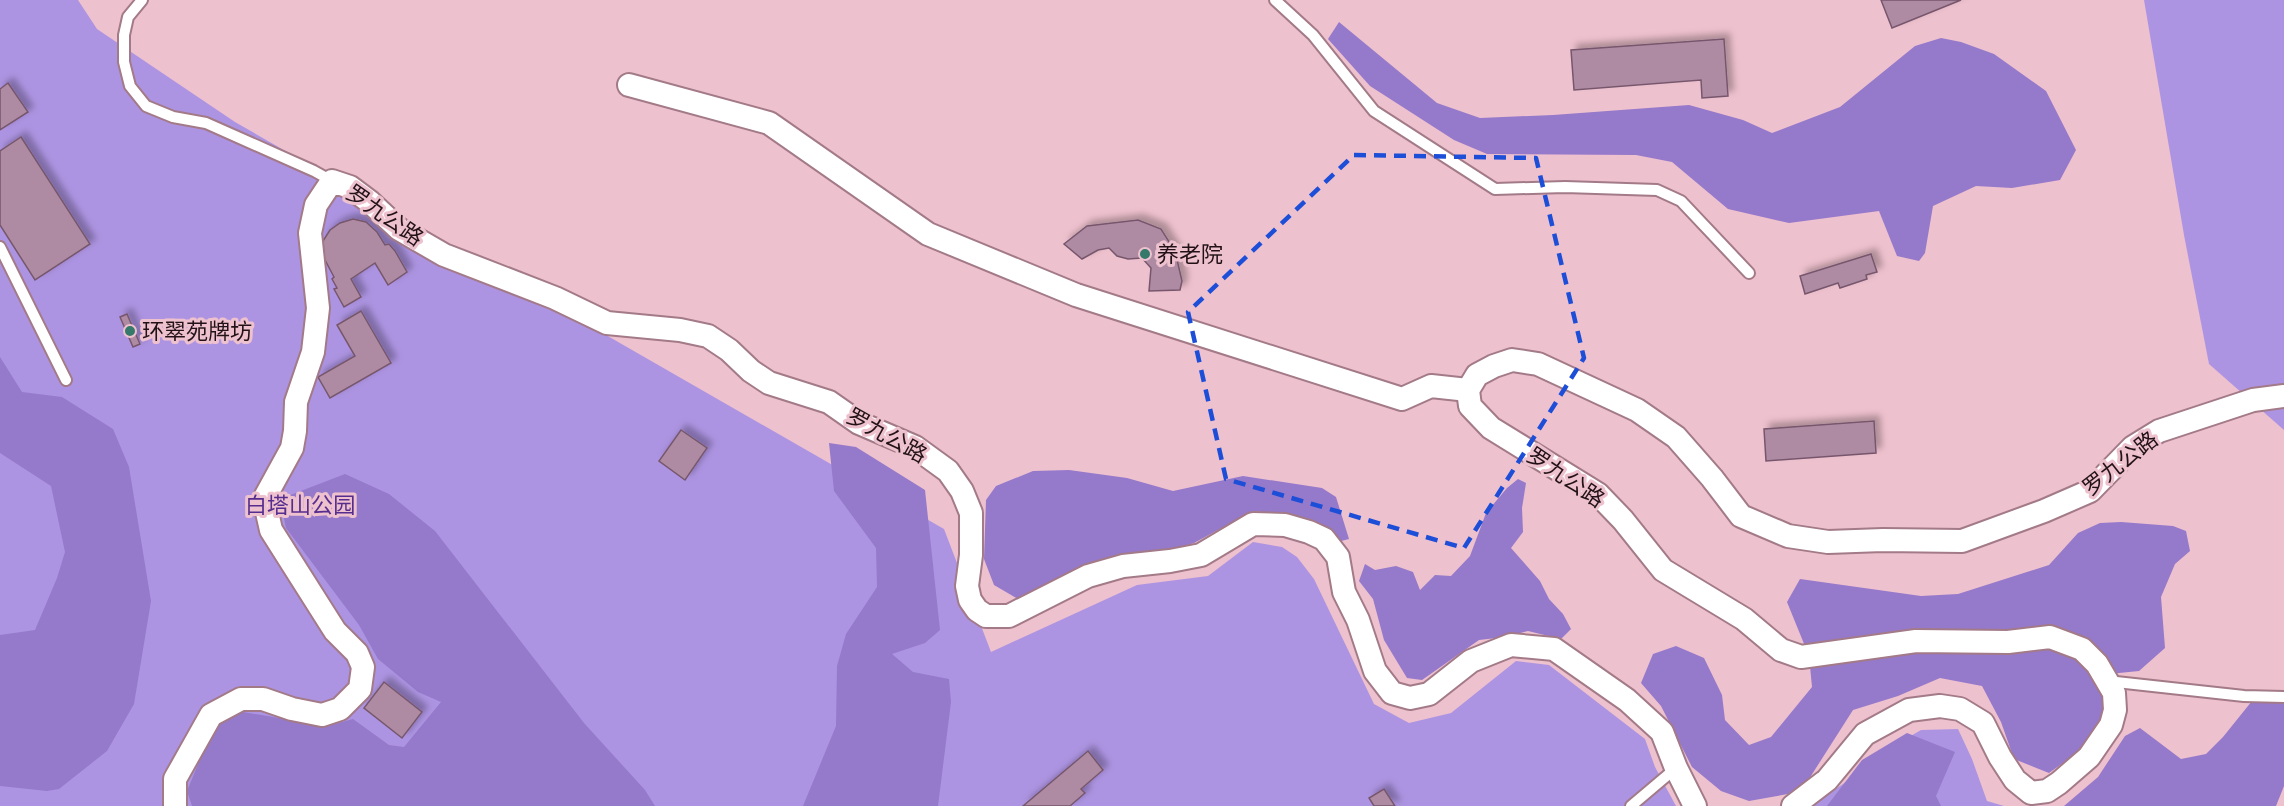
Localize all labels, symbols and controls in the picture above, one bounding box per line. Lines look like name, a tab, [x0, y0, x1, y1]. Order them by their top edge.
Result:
street label: 罗九公路	[342, 181, 427, 250]
place label: 养老院	[1157, 243, 1223, 266]
marker: 养老院	[1138, 247, 1152, 261]
place label: 环翠苑牌坊	[142, 320, 252, 343]
marker: 环翠苑牌坊	[123, 324, 137, 338]
street label: 罗九公路	[843, 404, 931, 467]
street label: 罗九公路	[2079, 427, 2162, 500]
street label: 罗九公路	[1523, 443, 1609, 512]
park label: 白塔山公园	[245, 494, 355, 517]

